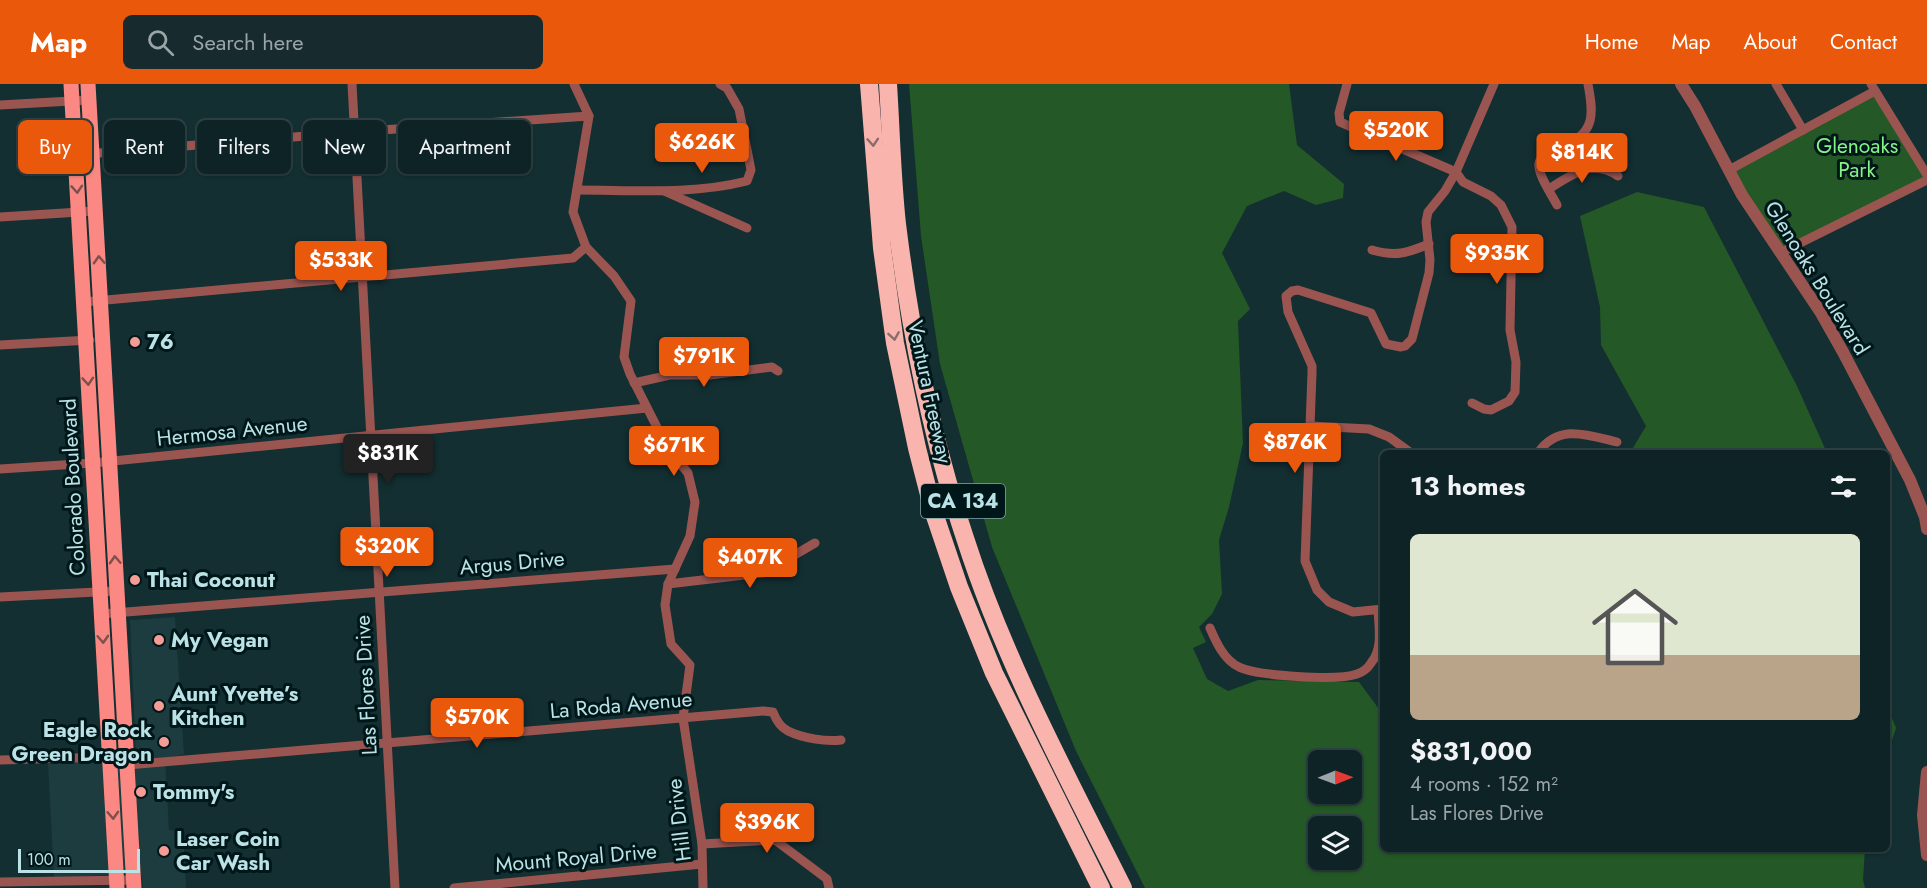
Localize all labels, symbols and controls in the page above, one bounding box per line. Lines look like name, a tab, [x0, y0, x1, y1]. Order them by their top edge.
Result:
search box	[123, 15, 543, 69]
text: Map	[30, 22, 87, 63]
icon: search	[144, 26, 177, 59]
text: Search here	[192, 26, 304, 58]
text: Home	[1585, 27, 1638, 57]
text: Map	[1671, 27, 1711, 57]
text: About	[1744, 27, 1797, 57]
text: Contact	[1830, 27, 1897, 57]
pin: $520K	[1354, 111, 1438, 162]
text: $520K	[1363, 116, 1429, 145]
chip: Buy	[18, 120, 92, 174]
chip: Rent	[104, 120, 185, 174]
chip: Filters	[197, 120, 291, 174]
chip: New	[303, 120, 386, 174]
chip: Apartment	[398, 120, 531, 174]
pin: $626K	[660, 123, 744, 174]
text: $626K	[669, 128, 735, 157]
park label: Glenoaks Park	[1816, 131, 1898, 185]
pin: $814K	[1540, 133, 1624, 184]
one-way arrow	[866, 138, 879, 147]
text: $814K	[1550, 138, 1614, 167]
one-way arrow	[71, 185, 84, 194]
street label: Glenoaks Boulevard	[1757, 195, 1877, 361]
pin: $935K	[1455, 234, 1539, 285]
text: $935K	[1464, 239, 1530, 268]
pin: $533K	[299, 241, 383, 292]
text: $533K	[309, 246, 373, 275]
one-way arrow	[92, 256, 105, 265]
street label: Ventura Freeway	[900, 318, 960, 467]
place label: 76	[147, 327, 174, 357]
one-way arrow	[887, 332, 899, 341]
marker: 76	[128, 335, 142, 349]
pin: $791K	[662, 337, 746, 388]
text: $791K	[673, 342, 735, 371]
one-way arrow	[82, 377, 95, 386]
street label: Colorado Boulevard	[53, 398, 93, 576]
street label: Hermosa Avenue	[155, 408, 309, 454]
pin: $876K	[1253, 423, 1337, 474]
pin: $671K	[632, 426, 716, 477]
text: $876K	[1263, 428, 1327, 457]
text: $671K	[643, 431, 705, 460]
pin: $831K	[346, 434, 430, 485]
text: $831K	[357, 439, 419, 468]
text: 13 homes	[1410, 467, 1525, 505]
icon: filters	[1827, 470, 1860, 503]
road number: CA 134	[921, 484, 1005, 518]
pin: $320K	[345, 527, 429, 578]
text: $320K	[354, 532, 420, 561]
pin: $407K	[708, 538, 792, 589]
street label: Argus Drive	[458, 543, 566, 583]
text: $407K	[717, 543, 783, 572]
one-way arrow	[108, 556, 121, 565]
place label: Thai Coconut	[147, 565, 275, 595]
marker: Thai Coconut	[128, 573, 142, 587]
icon: home	[1581, 573, 1689, 681]
street label: Las Flores Drive	[347, 614, 385, 756]
place label: My Vegan	[171, 625, 269, 655]
marker: My Vegan	[152, 633, 166, 647]
one-way arrow	[96, 634, 109, 643]
place label: Aunt Yvette’s Kitchen	[170, 679, 299, 733]
street label: La Roda Avenue	[549, 684, 694, 726]
pin: $570K	[435, 698, 519, 749]
marker: Aunt Yvette’s Kitchen	[152, 699, 166, 713]
text: $570K	[445, 703, 509, 732]
place label: Eagle Rock Green Dragon	[12, 715, 152, 769]
text: $831,000	[1410, 732, 1532, 770]
marker: Eagle Rock Green Dragon	[157, 735, 171, 749]
north arrow	[1308, 750, 1362, 804]
map controls	[1308, 750, 1362, 870]
text: 4 rooms · 152 m²	[1410, 770, 1558, 799]
place label: Tommy's	[153, 777, 235, 807]
street label: Hill Drive	[659, 777, 699, 863]
marker: Tommy's	[134, 785, 148, 799]
text: Las Flores Drive	[1410, 799, 1544, 828]
pin: $396K	[725, 803, 809, 854]
text: $396K	[734, 808, 800, 837]
one-way arrow	[106, 811, 119, 820]
button: layers	[1308, 816, 1362, 870]
place label: Laser Coin Car Wash	[176, 824, 280, 878]
street label: Mount Royal Drive	[494, 836, 658, 880]
marker: Laser Coin Car Wash	[157, 844, 171, 858]
scale bar	[18, 846, 140, 874]
text: 100 m	[27, 848, 71, 871]

